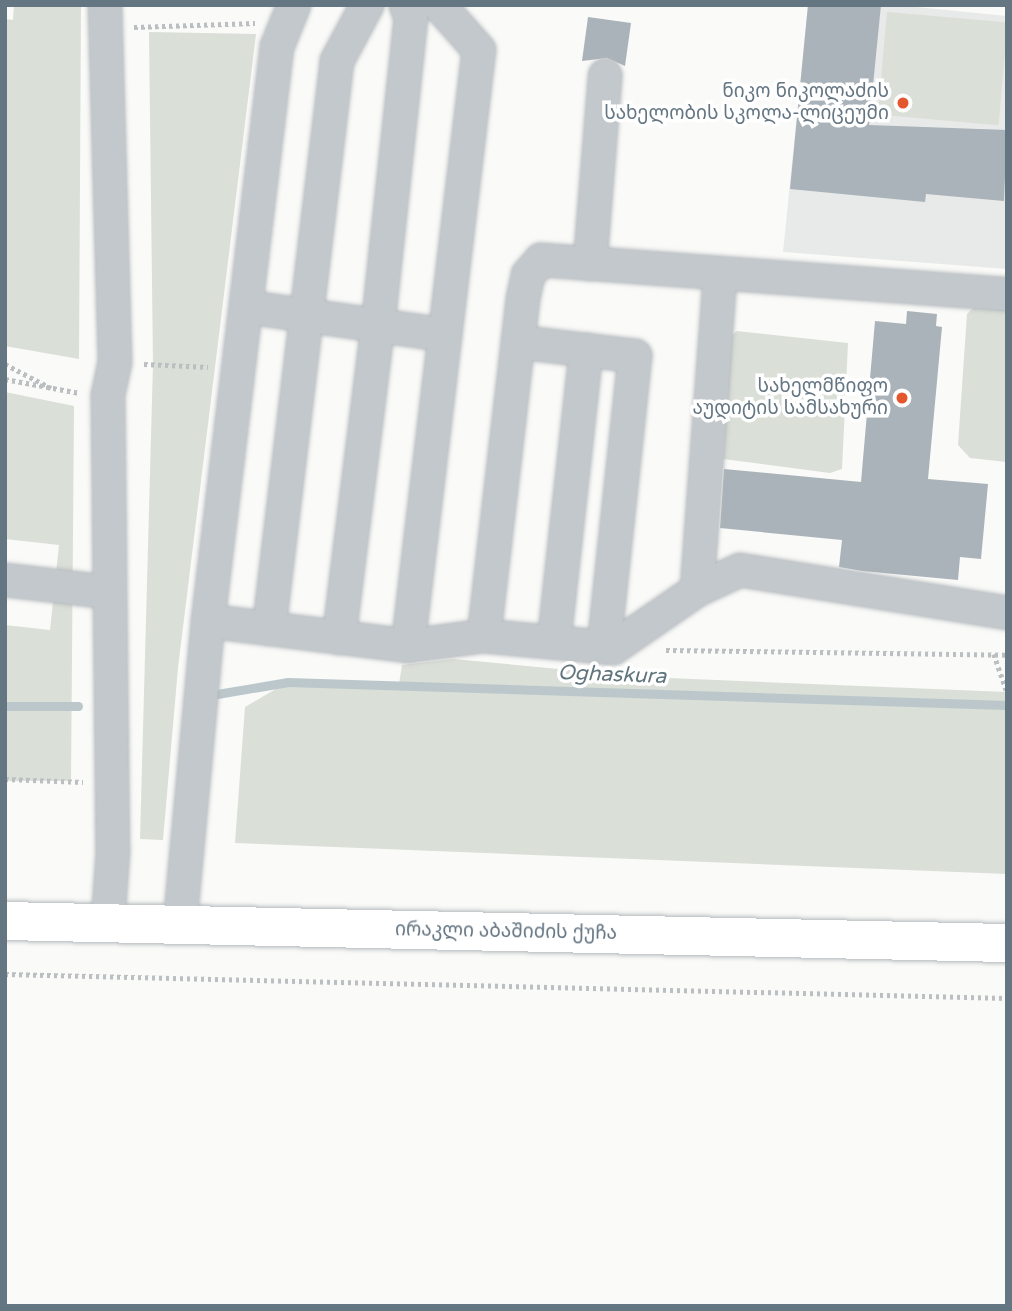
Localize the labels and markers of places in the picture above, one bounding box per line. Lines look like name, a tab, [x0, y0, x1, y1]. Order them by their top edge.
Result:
place label: ნიკო ნიკოლაძის სახელობის სკოლა-ლიცეუმი	[604, 81, 889, 125]
marker: ნიკო ნიკოლაძის სახელობის სკოლა-ლიცეუმი	[895, 95, 911, 111]
place label: სახელმწიფო აუდიტის სამსახური	[693, 376, 888, 420]
marker: სახელმწიფო აუდიტის სამსახური	[894, 390, 910, 406]

